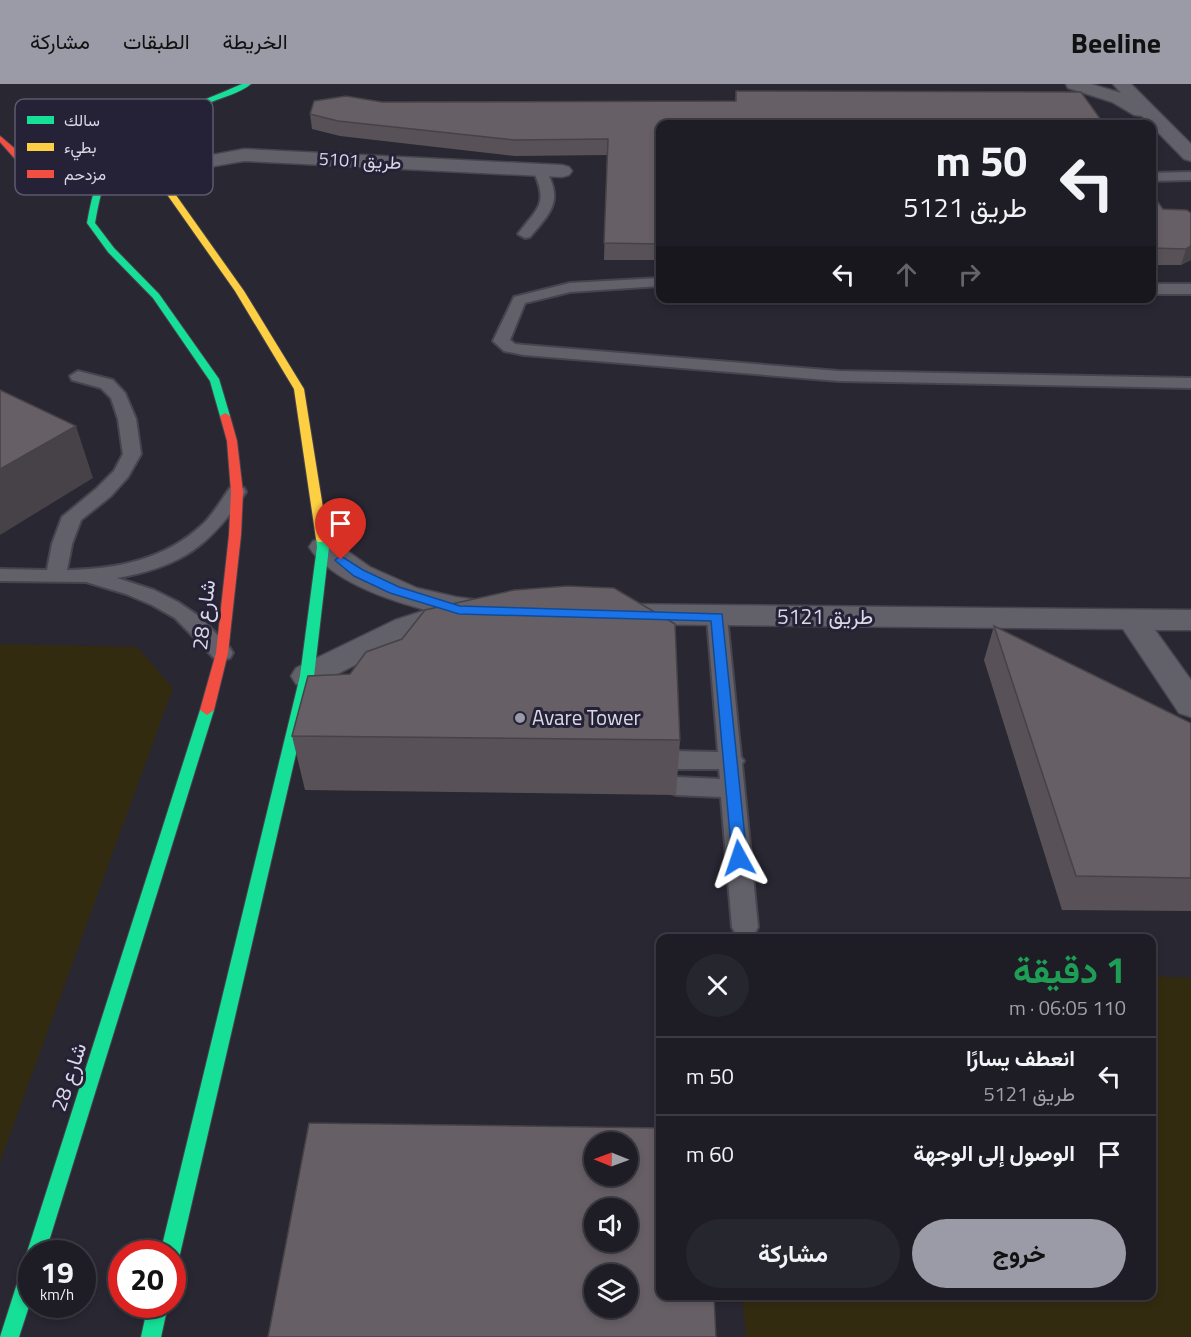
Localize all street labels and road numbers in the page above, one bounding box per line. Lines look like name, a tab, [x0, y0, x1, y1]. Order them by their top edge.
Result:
street label: طريق 5101	[318, 145, 402, 176]
street label: شارع 28	[183, 578, 223, 652]
street label: طريق 5121	[777, 600, 873, 632]
street label: شارع 28	[42, 1038, 94, 1115]

